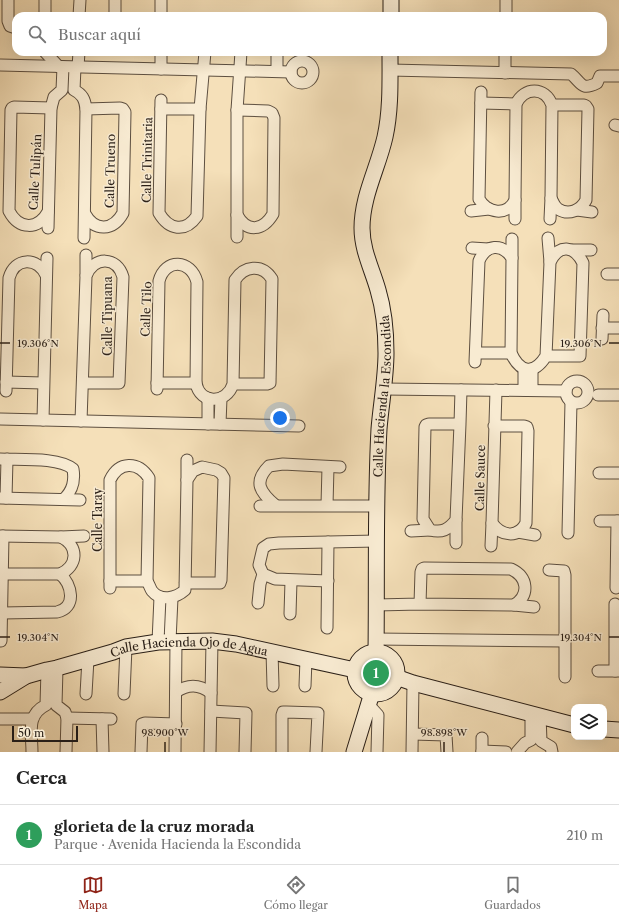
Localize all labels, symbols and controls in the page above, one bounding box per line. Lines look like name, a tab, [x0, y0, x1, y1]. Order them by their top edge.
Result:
search box	[12, 12, 607, 56]
icon: search	[26, 23, 48, 45]
text: Buscar aquí	[58, 25, 141, 44]
street label: Calle Trinitaria	[139, 116, 155, 203]
street label: Calle Tulipán	[26, 133, 45, 211]
street label: Calle Trueno	[102, 134, 118, 208]
street label: Calle Tipuana	[100, 275, 115, 356]
street label: Calle Tilo	[138, 281, 154, 337]
street label: Calle Hacienda la Escondida	[370, 314, 394, 477]
text: 19.306°N	[17, 337, 59, 350]
text: 19.306°N	[560, 337, 602, 350]
your location	[270, 408, 290, 428]
street label: Calle Sauce	[472, 444, 488, 511]
street label: Calle Taray	[90, 488, 105, 552]
text: 19.304°N	[17, 631, 59, 644]
text: 19.304°N	[560, 631, 602, 644]
street label: Calle Hacienda Ojo de Agua	[108, 633, 270, 660]
pin: 1	[363, 658, 389, 688]
map controls	[571, 704, 607, 740]
button: layers	[571, 704, 607, 740]
scale bar	[12, 724, 78, 743]
text: 50 m	[18, 726, 44, 740]
text: 98.900°W	[142, 726, 190, 739]
text: 98.898°W	[421, 726, 468, 739]
text: Cerca	[16, 768, 67, 788]
text: glorieta de la cruz morada	[54, 817, 255, 836]
text: 1	[26, 827, 32, 843]
text: 210 m	[566, 827, 603, 843]
text: Parque · Avenida Hacienda la Escondida	[54, 836, 301, 852]
tab: Mapa	[78, 874, 108, 912]
tab: Cómo llegar	[264, 874, 328, 912]
tab: Guardados	[484, 874, 541, 912]

